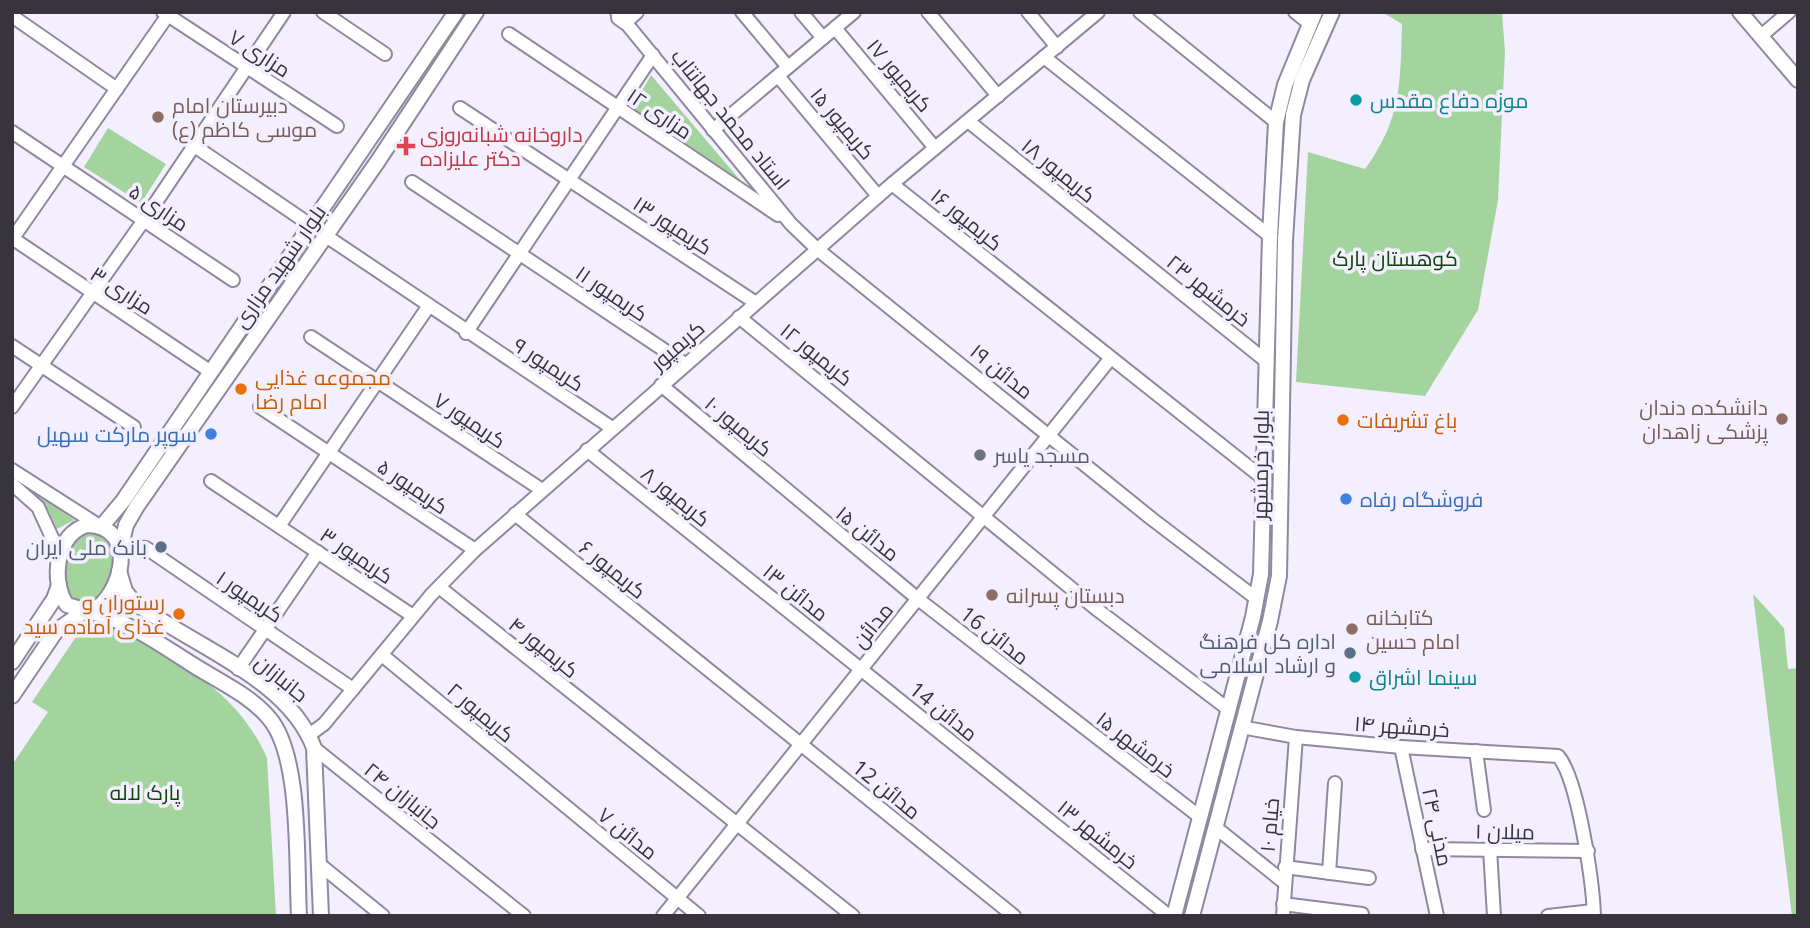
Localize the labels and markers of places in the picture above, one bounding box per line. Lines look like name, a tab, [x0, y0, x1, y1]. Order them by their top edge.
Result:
place label: موزه دفاع مقدس	[1370, 86, 1529, 115]
place label: دبیرستان امام موسی کاظم (ع)	[172, 91, 317, 144]
marker: موزه دفاع مقدس	[1348, 92, 1364, 108]
marker: دبیرستان امام موسی کاظم (ع)	[150, 109, 166, 125]
place label: داروخانه شبانه‌روزی دکتر علیزاده	[420, 120, 583, 172]
marker: داروخانه شبانه‌روزی دکتر علیزاده	[398, 138, 414, 154]
place label: مجموعه غذایی امام رضا	[255, 363, 391, 416]
marker: مجموعه غذایی امام رضا	[233, 381, 249, 397]
place label: دانشکده دندان پزشکی زاهدان	[1639, 393, 1768, 446]
place label: باغ تشریفات	[1357, 406, 1457, 435]
marker: دانشکده دندان پزشکی زاهدان	[1774, 411, 1790, 427]
marker: باغ تشریفات	[1335, 412, 1351, 428]
place label: سوپر مارکت سهیل	[37, 420, 197, 449]
marker: سوپر مارکت سهیل	[203, 426, 219, 442]
place label: مسجد یاسر	[993, 441, 1090, 469]
marker: مسجد یاسر	[972, 447, 988, 463]
place label: فروشگاه رفاه	[1360, 485, 1483, 513]
marker: فروشگاه رفاه	[1338, 491, 1354, 507]
place label: بانک ملی ایران	[26, 533, 147, 561]
marker: بانک ملی ایران	[153, 539, 169, 555]
place label: دبستان پسرانه	[1006, 581, 1125, 610]
marker: دبستان پسرانه	[984, 587, 1000, 603]
place label: رستوران و غذای آماده سید	[23, 588, 165, 640]
place label: کتابخانه امام حسین	[1366, 603, 1461, 656]
marker: رستوران و غذای آماده سید	[171, 606, 187, 622]
marker: کتابخانه امام حسین	[1344, 621, 1360, 637]
place label: اداره کل فرهنگ و ارشاد اسلامی	[1199, 627, 1336, 679]
marker: اداره کل فرهنگ و ارشاد اسلامی	[1342, 645, 1358, 661]
place label: سینما اشراق	[1369, 663, 1477, 691]
marker: سینما اشراق	[1347, 669, 1363, 685]

